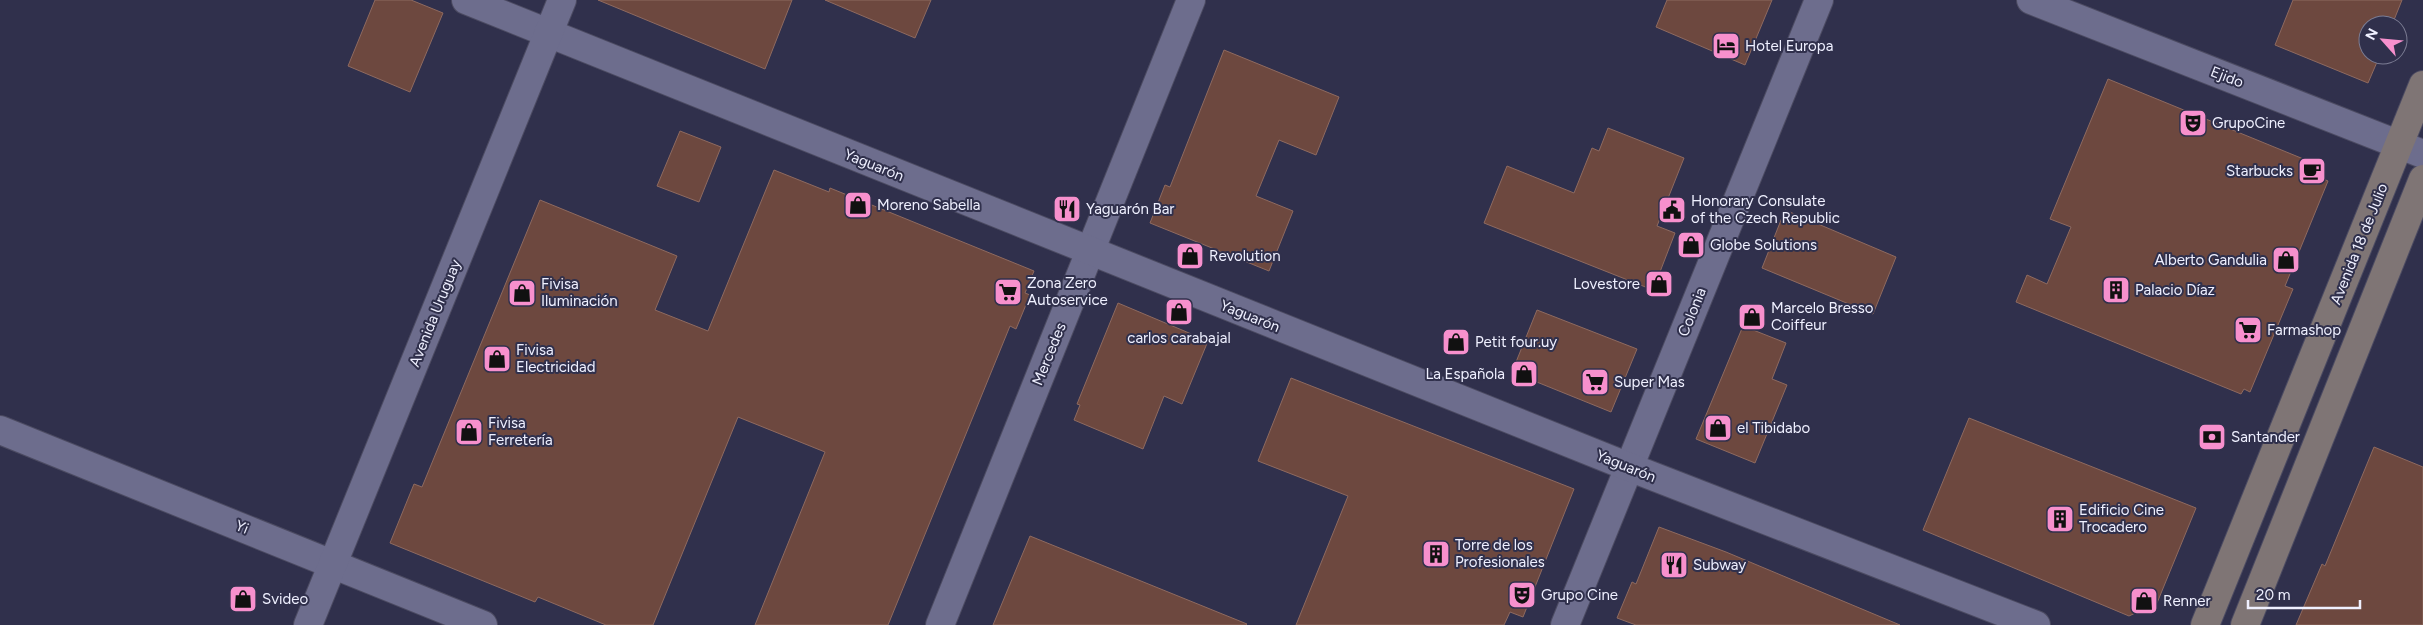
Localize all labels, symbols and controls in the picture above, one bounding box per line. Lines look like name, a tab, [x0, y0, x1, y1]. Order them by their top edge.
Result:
north arrow	[2358, 15, 2408, 65]
text: N	[2362, 26, 2382, 43]
hotel icon: Hotel Europa	[1711, 31, 1741, 61]
place label: Hotel Europa	[1745, 37, 1833, 55]
street label: Ejido	[2208, 63, 2246, 92]
theatre icon: GrupoCine	[2178, 108, 2208, 138]
place label: GrupoCine	[2212, 114, 2285, 132]
street label: Yaguarón	[842, 145, 906, 185]
cafe icon: Starbucks	[2297, 156, 2327, 186]
place label: Starbucks	[2226, 162, 2293, 180]
street label: Avenida 18 de Julio	[2326, 180, 2392, 307]
shop icon: Moreno Sabella	[843, 190, 873, 220]
place label: Honorary Consulate of the Czech Republic	[1691, 192, 1840, 227]
restaurant icon: Yaguarón Bar	[1052, 194, 1082, 224]
public building icon: Honorary Consulate of the Czech Republic	[1657, 195, 1687, 225]
place label: Moreno Sabella	[877, 196, 981, 214]
place label: Yaguarón Bar	[1086, 200, 1174, 218]
shop icon: Globe Solutions	[1676, 230, 1706, 260]
place label: Globe Solutions	[1710, 236, 1817, 254]
shop icon: Revolution	[1175, 241, 1205, 271]
shop icon: Alberto Gandulia	[2271, 245, 2301, 275]
place label: Revolution	[1209, 247, 1281, 265]
place label: Alberto Gandulia	[2154, 251, 2267, 269]
street label: Avenida Uruguay	[405, 256, 465, 369]
shop icon: Lovestore	[1644, 269, 1674, 299]
place label: Zona Zero Autoservice	[1027, 274, 1108, 309]
place label: Fivisa Iluminación	[541, 275, 618, 310]
place label: Lovestore	[1573, 275, 1640, 293]
building icon: Palacio Díaz	[2101, 275, 2131, 305]
supermarket icon: Zona Zero Autoservice	[993, 277, 1023, 307]
shop icon: Fivisa Iluminación	[507, 278, 537, 308]
place label: Palacio Díaz	[2135, 281, 2215, 299]
street label: Colonia	[1674, 285, 1710, 339]
street label: Yaguarón	[1218, 296, 1282, 336]
shop icon: carlos carabajal	[1164, 297, 1194, 327]
place label: Marcelo Bresso Coiffeur	[1771, 299, 1874, 334]
shop icon: Marcelo Bresso Coiffeur	[1737, 302, 1767, 332]
supermarket icon: Farmashop	[2233, 315, 2263, 345]
street label: Mercedes	[1028, 320, 1070, 388]
place label: Farmashop	[2267, 321, 2341, 339]
shop icon: Petit four.uy	[1441, 327, 1471, 357]
place label: carlos carabajal	[1127, 329, 1231, 347]
place label: Petit four.uy	[1475, 333, 1557, 351]
place label: Fivisa Electricidad	[516, 341, 596, 376]
shop icon: Fivisa Electricidad	[482, 344, 512, 374]
shop icon: La Española	[1509, 359, 1539, 389]
place label: La Española	[1425, 365, 1505, 383]
supermarket icon: Super Mas	[1580, 367, 1610, 397]
place label: Super Mas	[1614, 373, 1685, 391]
shop icon: el Tibidabo	[1703, 413, 1733, 443]
place label: Fivisa Ferretería	[488, 414, 553, 449]
shop icon: Fivisa Ferretería	[454, 417, 484, 447]
place label: el Tibidabo	[1737, 419, 1810, 437]
bank icon: Santander	[2197, 422, 2227, 452]
place label: Santander	[2231, 428, 2300, 446]
street label: Yaguarón	[1594, 446, 1658, 486]
place label: Edificio Cine Trocadero	[2079, 501, 2164, 536]
building icon: Edificio Cine Trocadero	[2045, 504, 2075, 534]
street label: Yi	[233, 516, 251, 538]
place label: Torre de los Profesionales	[1455, 536, 1545, 571]
building icon: Torre de los Profesionales	[1421, 539, 1451, 569]
restaurant icon: Subway	[1659, 550, 1689, 580]
place label: Subway	[1693, 556, 1746, 574]
scale bar	[2248, 578, 2360, 610]
theatre icon: Grupo Cine	[1507, 580, 1537, 610]
shop icon: Svideo	[228, 584, 258, 614]
place label: Grupo Cine	[1541, 586, 1618, 604]
shop icon: Renner	[2129, 586, 2159, 616]
text: 20 m	[2256, 586, 2290, 604]
place label: Svideo	[262, 590, 308, 608]
place label: Renner	[2163, 592, 2211, 610]

